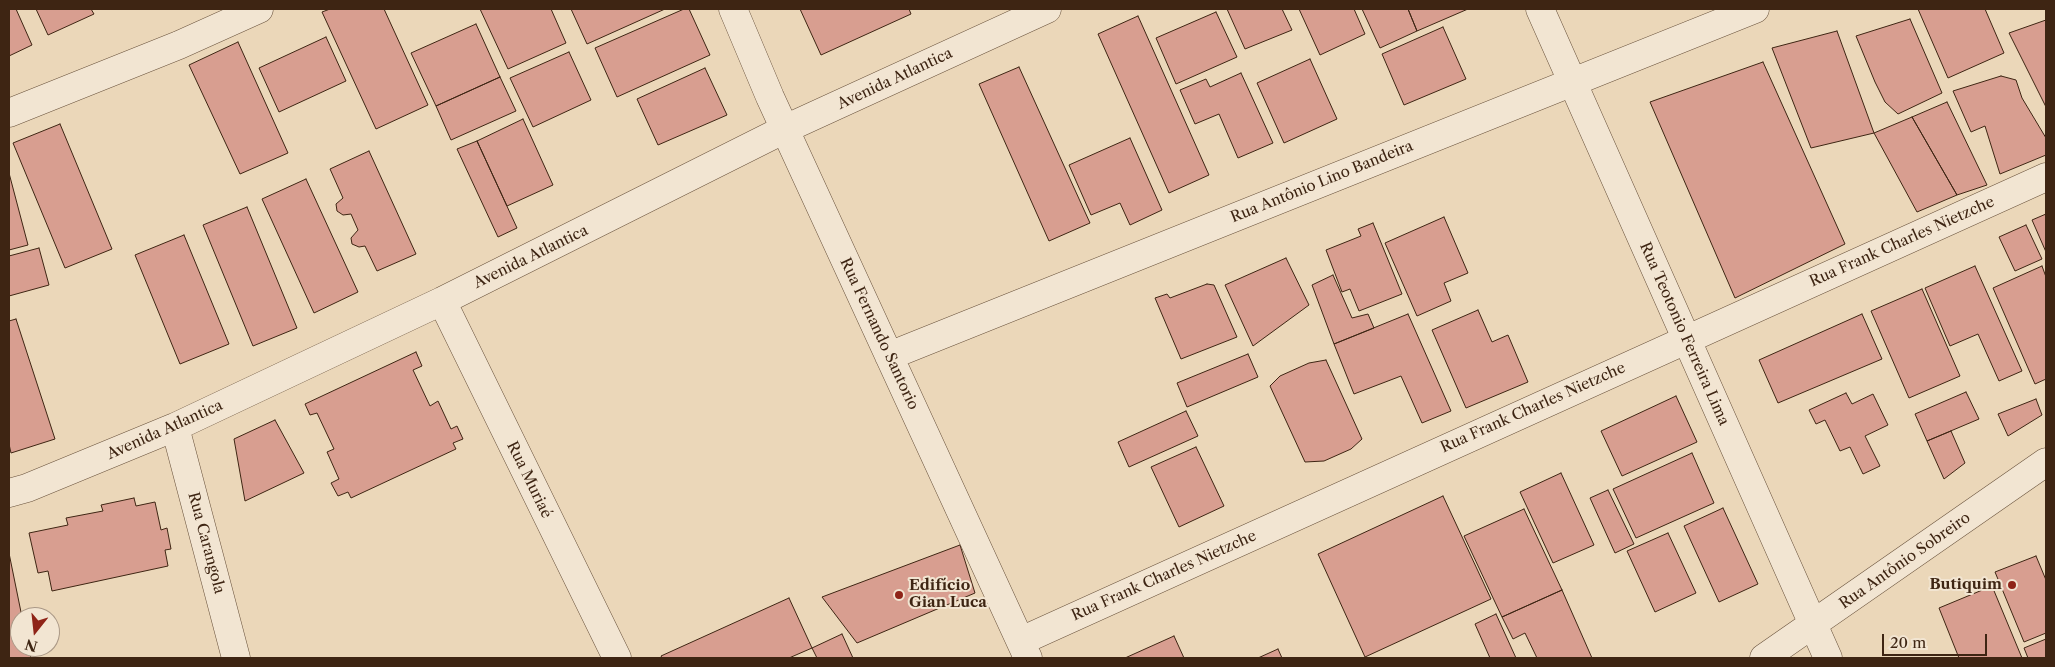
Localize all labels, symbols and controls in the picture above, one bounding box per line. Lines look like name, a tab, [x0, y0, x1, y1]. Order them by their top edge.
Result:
street label: Avenida Atlantica	[835, 44, 955, 114]
street label: Rua Antônio Lino Bandeira	[1228, 137, 1416, 227]
street label: Rua Frank Charles Nietzche	[1807, 193, 1997, 291]
street label: Avenida Atlantica	[471, 222, 591, 292]
street label: Rua Teotonio Ferreira Lima	[1635, 240, 1733, 428]
street label: Rua Fernando Santorio	[836, 255, 922, 413]
street label: Rua Frank Charles Nietzche	[1438, 359, 1628, 457]
street label: Avenida Atlantica	[104, 396, 226, 464]
street label: Rua Muriaé	[503, 439, 555, 521]
street label: Rua Carangola	[184, 490, 228, 596]
street label: Rua Antônio Sobreiro	[1836, 509, 1974, 613]
street label: Rua Frank Charles Nietzche	[1069, 527, 1259, 625]
place label: Butiquim	[1929, 576, 2002, 594]
place label: Edifício Gian Luca	[909, 577, 987, 612]
marker: Butiquim	[2006, 579, 2018, 591]
marker: Edifício Gian Luca	[893, 589, 905, 601]
north arrow	[10, 607, 60, 657]
scale bar	[1885, 624, 1990, 656]
text: 20 m	[1890, 633, 1926, 652]
text: N	[23, 635, 39, 656]

